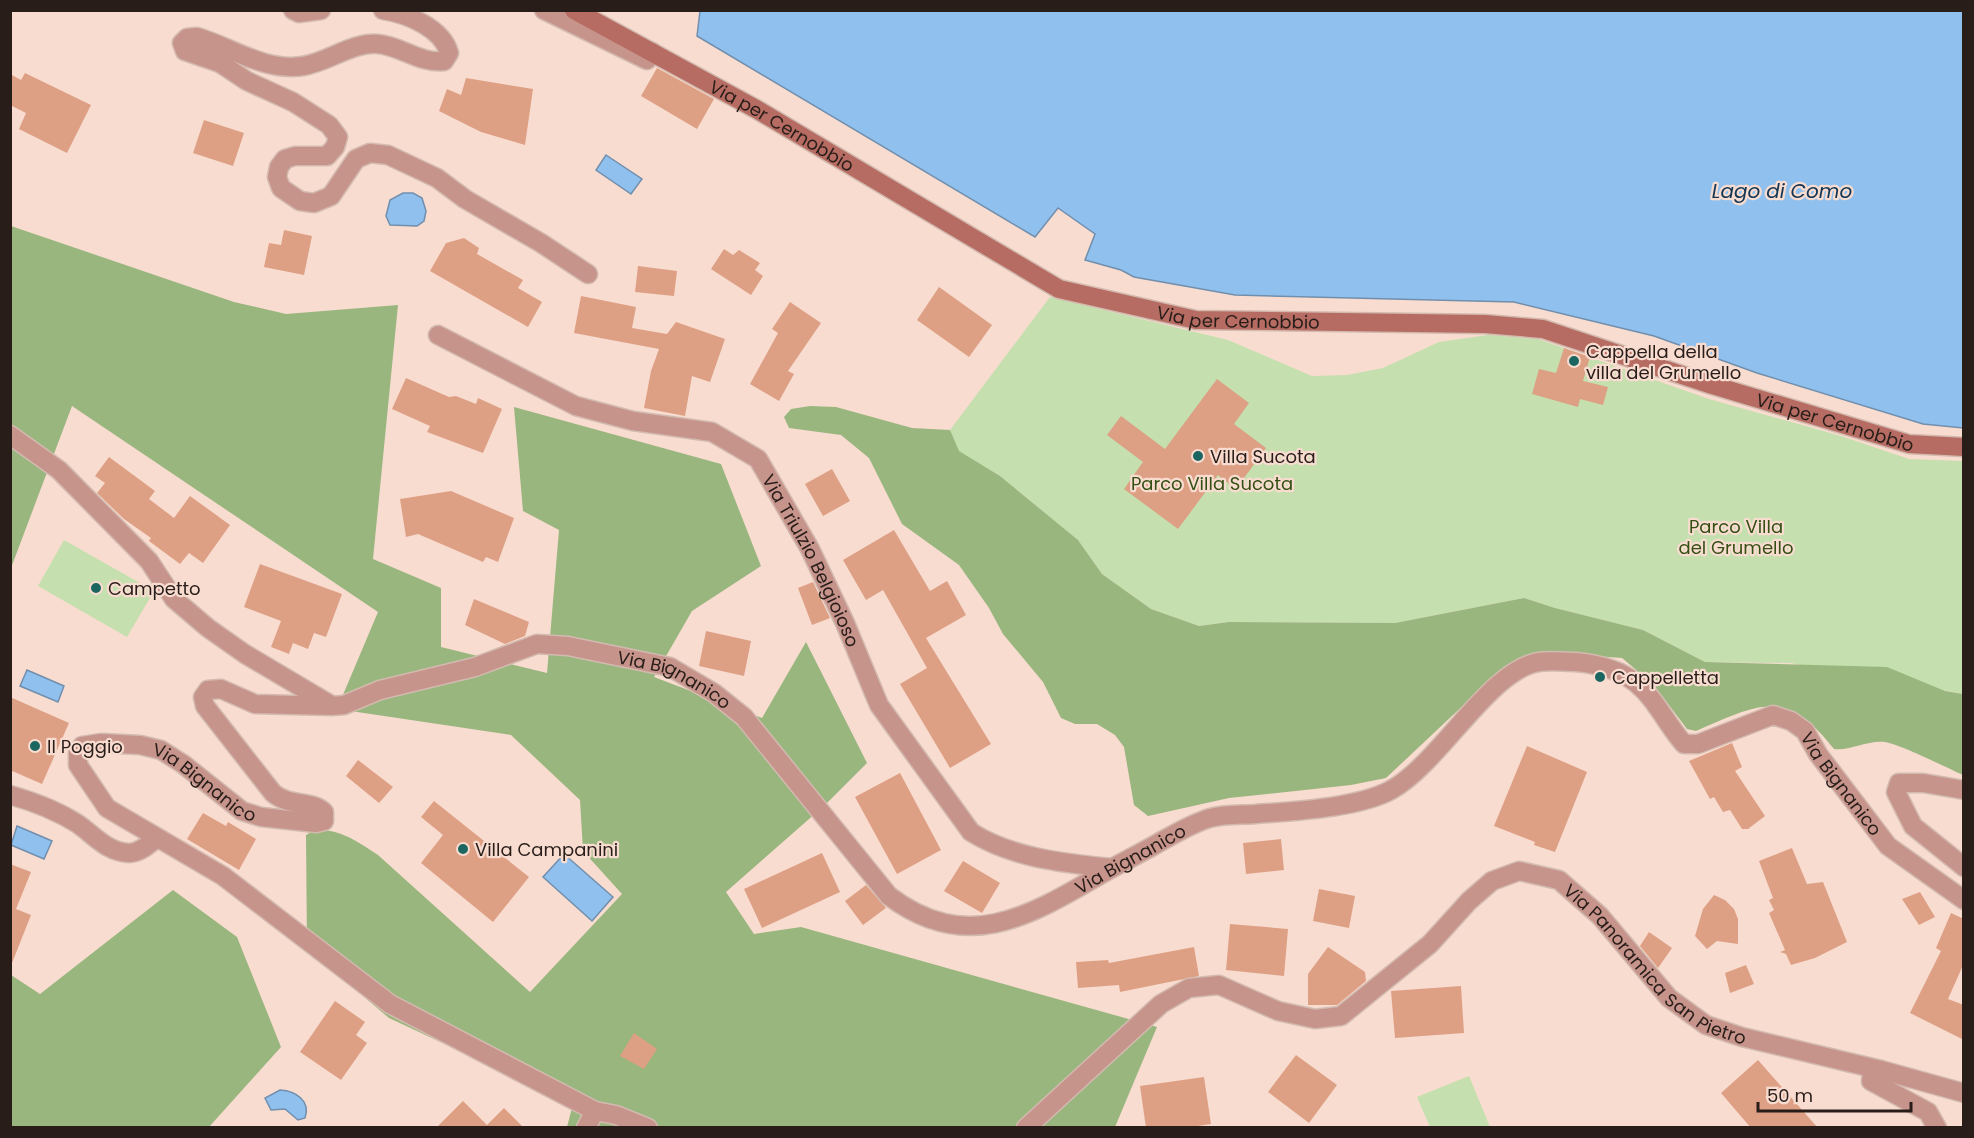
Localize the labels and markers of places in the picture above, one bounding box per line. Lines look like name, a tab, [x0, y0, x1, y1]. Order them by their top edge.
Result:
place label: Cappella della villa del Grumello	[1586, 339, 1741, 385]
marker: Cappella della villa del Grumello	[1567, 354, 1581, 368]
place label: Villa Sucota	[1210, 444, 1316, 469]
marker: Villa Sucota	[1191, 449, 1205, 463]
place label: Campetto	[108, 576, 201, 601]
marker: Campetto	[89, 581, 103, 595]
place label: Cappelletta	[1612, 665, 1719, 690]
marker: Cappelletta	[1593, 670, 1607, 684]
place label: Il Poggio	[47, 734, 123, 759]
marker: Il Poggio	[28, 739, 42, 753]
place label: Villa Campanini	[475, 837, 618, 862]
marker: Villa Campanini	[456, 842, 470, 856]

